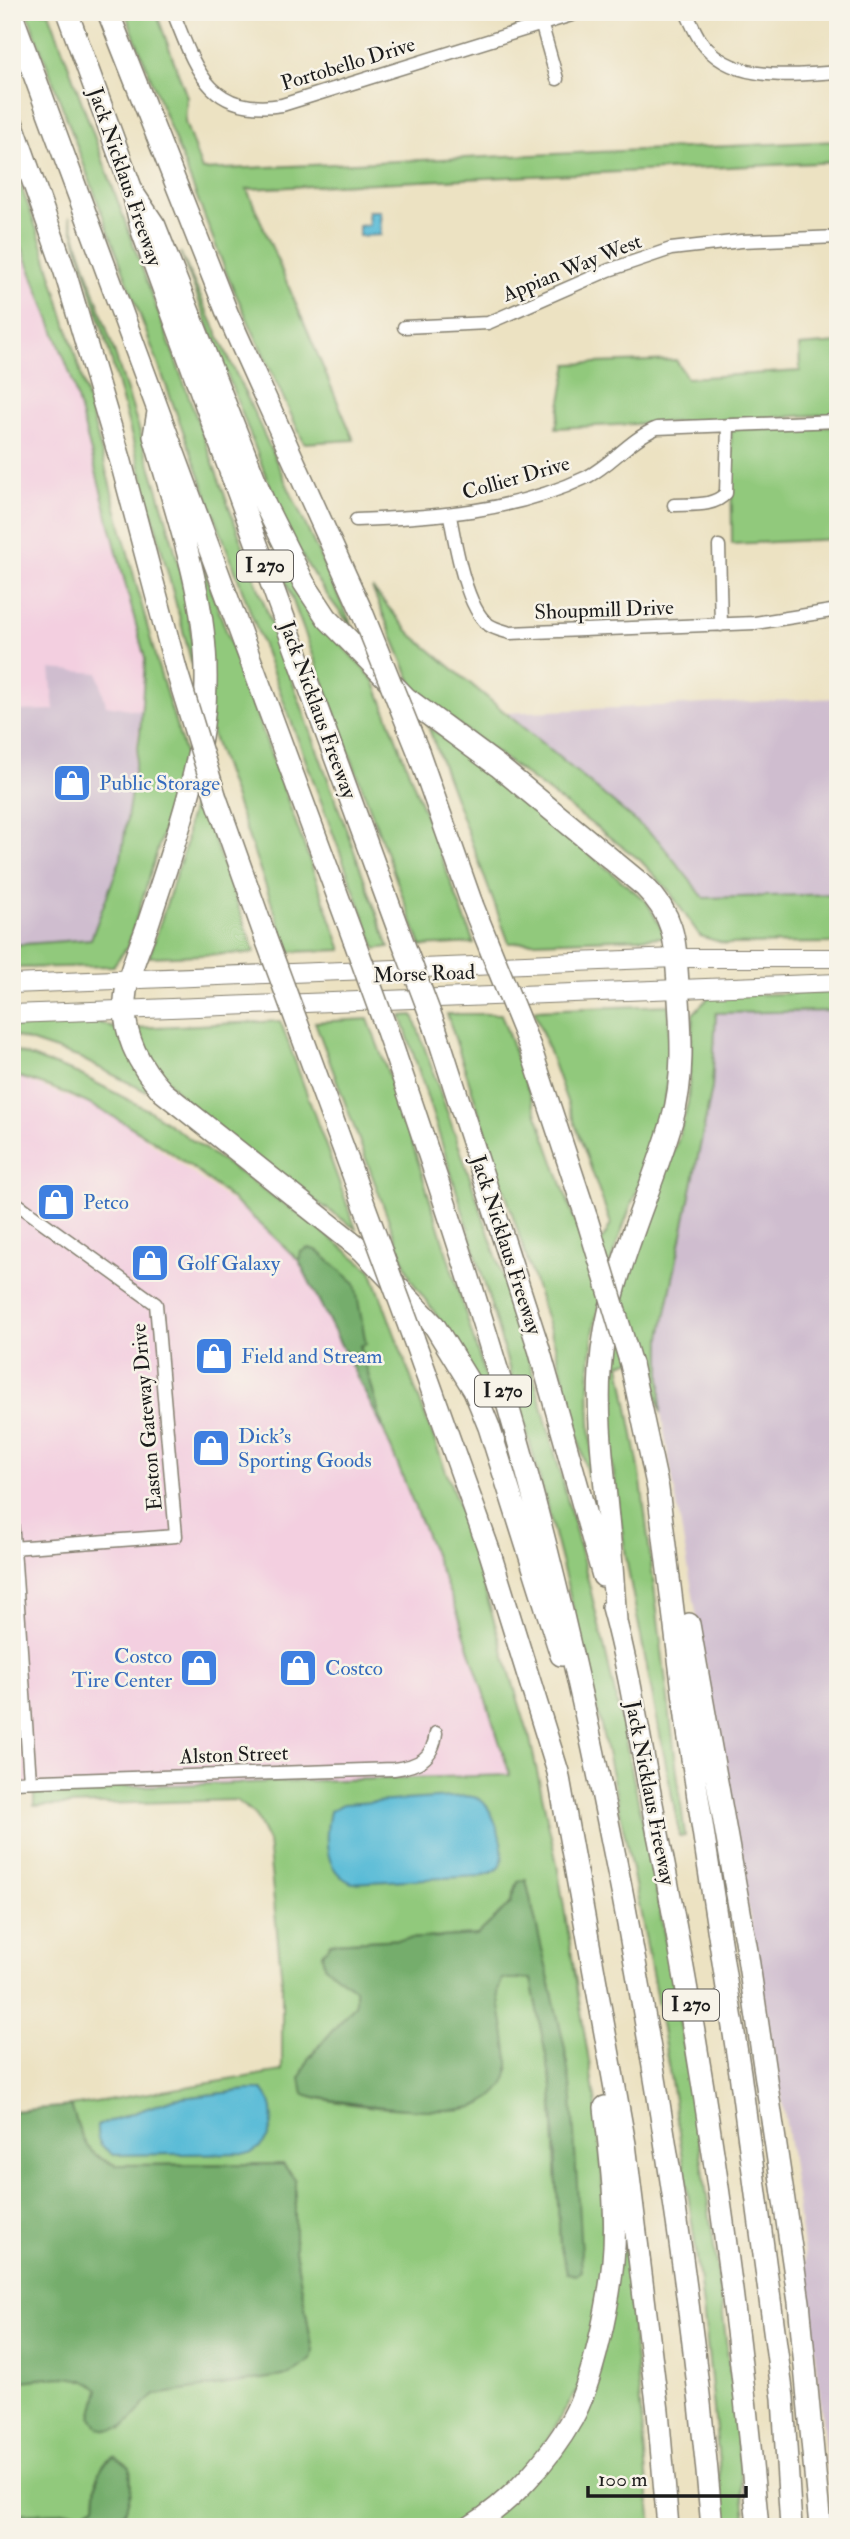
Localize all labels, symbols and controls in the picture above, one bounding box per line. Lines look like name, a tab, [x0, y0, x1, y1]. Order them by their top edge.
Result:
street label: Portobello Drive	[278, 31, 419, 97]
street label: Jack Nicklaus Freeway	[81, 83, 169, 271]
street label: Appian Way West	[497, 228, 646, 309]
street label: Collier Drive	[459, 450, 573, 506]
road number: I 270	[237, 551, 293, 582]
street label: Shoupmill Drive	[534, 594, 674, 626]
street label: Jack Nicklaus Freeway	[273, 616, 363, 803]
shop icon: Public Storage	[51, 762, 93, 804]
place label: Public Storage	[99, 770, 220, 797]
street label: Morse Road	[372, 959, 476, 989]
street label: Jack Nicklaus Freeway	[464, 1151, 548, 1339]
shop icon: Petco	[35, 1181, 77, 1223]
place label: Petco	[83, 1189, 129, 1216]
shop icon: Golf Galaxy	[129, 1242, 171, 1284]
place label: Golf Galaxy	[177, 1250, 281, 1277]
street label: Easton Gateway Drive	[125, 1322, 169, 1512]
shop icon: Field and Stream	[193, 1335, 235, 1377]
place label: Field and Stream	[241, 1343, 382, 1370]
road number: I 270	[475, 1376, 531, 1406]
place label: Dick's Sporting Goods	[238, 1423, 372, 1474]
shop icon: Dick's Sporting Goods	[190, 1427, 232, 1469]
place label: Costco Tire Center	[72, 1643, 172, 1694]
shop icon: Costco Tire Center	[178, 1647, 220, 1689]
shop icon: Costco	[277, 1647, 319, 1689]
place label: Costco	[325, 1655, 383, 1682]
street label: Jack Nicklaus Freeway	[619, 1697, 681, 1888]
street label: Alston Street	[178, 1740, 289, 1770]
road number: I 270	[663, 1990, 719, 2021]
scale bar	[588, 2455, 745, 2499]
text: 100 m	[598, 2466, 648, 2493]

